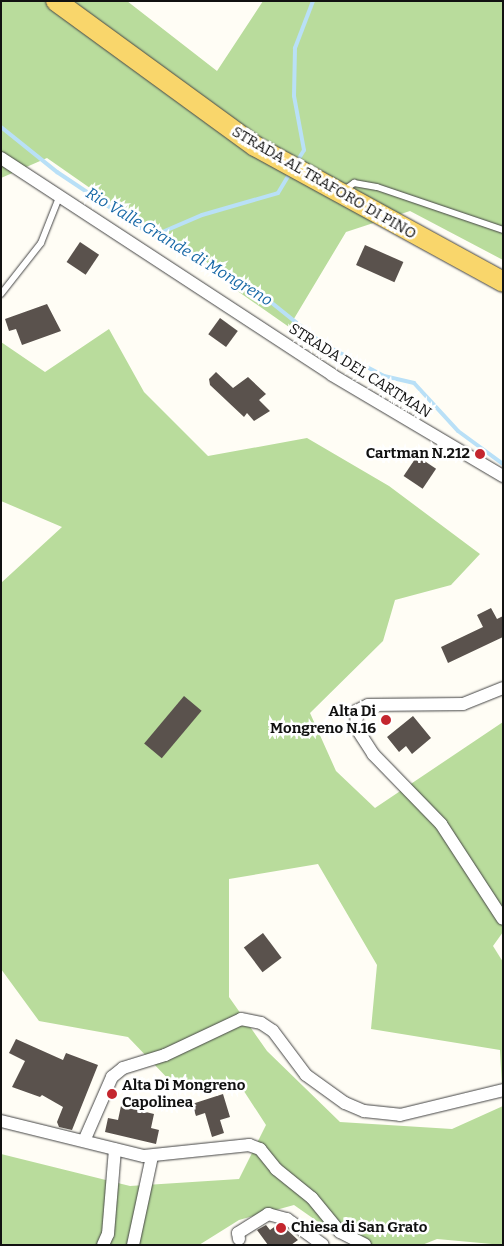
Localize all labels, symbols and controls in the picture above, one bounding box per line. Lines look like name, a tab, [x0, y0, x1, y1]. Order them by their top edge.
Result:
street label: STRADA AL TRAFORO DI PINO	[229, 123, 419, 243]
water label: Rio Valle Grande di Mongreno	[82, 184, 276, 310]
street label: STRADA DEL CARTMAN	[286, 320, 434, 422]
place label: Cartman N.212	[366, 445, 470, 463]
marker: Cartman N.212	[474, 448, 486, 460]
place label: Alta Di Mongreno N.16	[270, 702, 376, 737]
marker: Alta Di Mongreno N.16	[380, 714, 392, 726]
place label: Alta Di Mongreno Capolinea	[122, 1076, 245, 1111]
marker: Alta Di Mongreno Capolinea	[106, 1088, 118, 1100]
place label: Chiesa di San Grato	[291, 1219, 427, 1237]
marker: Chiesa di San Grato	[275, 1222, 287, 1234]

